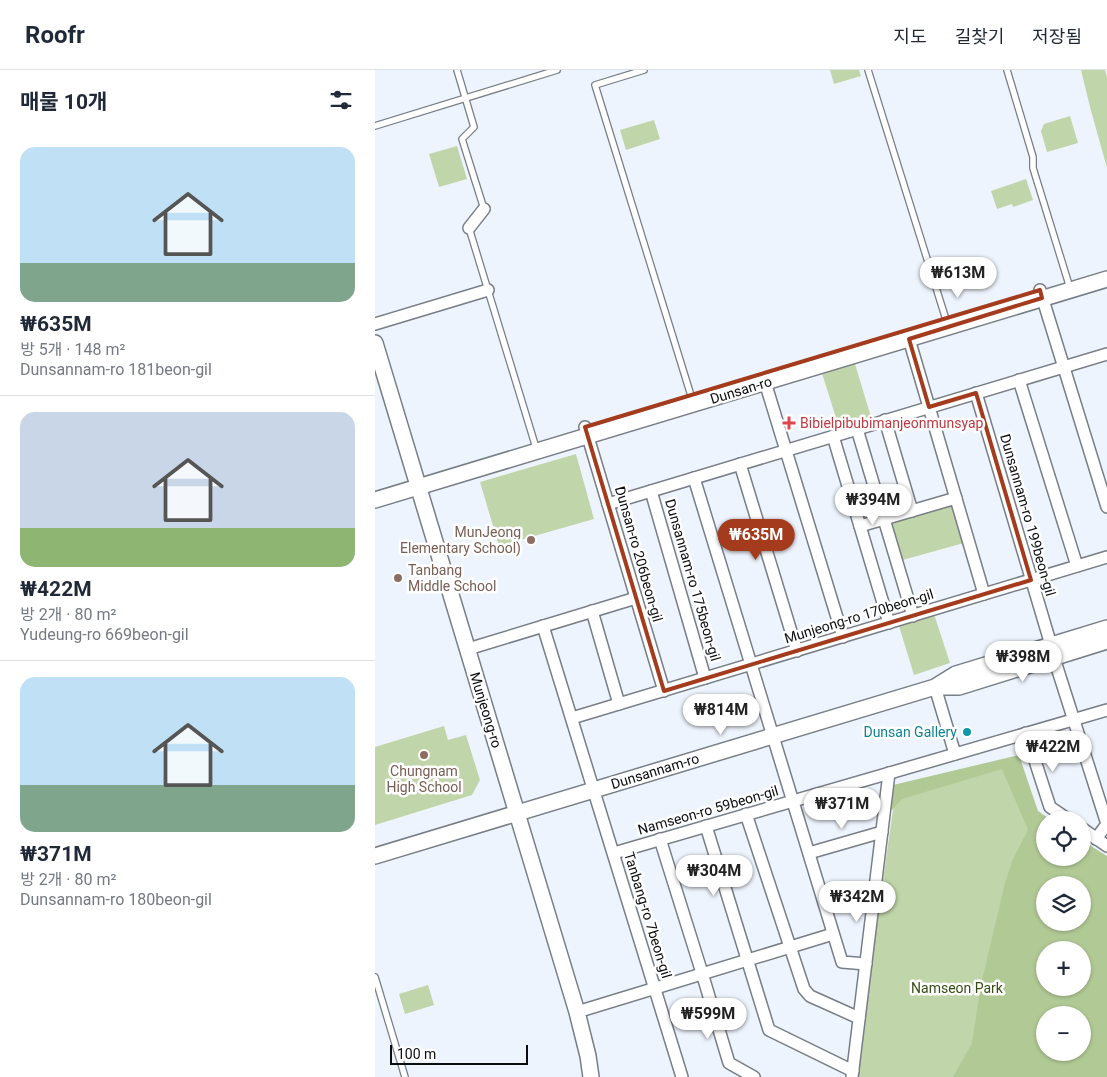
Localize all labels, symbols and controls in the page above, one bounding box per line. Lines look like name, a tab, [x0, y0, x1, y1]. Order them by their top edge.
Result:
text: Roofr	[25, 21, 85, 49]
text: 지도	[894, 26, 927, 47]
text: 길찾기	[955, 26, 1004, 47]
text: 저장됨	[1032, 26, 1082, 47]
icon: filters	[327, 86, 355, 114]
text: 매물 10개	[20, 90, 107, 114]
icon: home	[143, 179, 233, 269]
pin: ₩613M	[923, 256, 993, 299]
text: ₩613M	[931, 263, 985, 282]
text: ₩635M	[20, 312, 92, 336]
text: 방 5개 · 148 m²	[20, 340, 125, 359]
text: Dunsannam-ro 181beon-gil	[20, 360, 212, 379]
street label: Dunsan-ro	[708, 373, 774, 407]
place label: Bibielpibubimanjeonmunsyap	[800, 415, 984, 431]
marker: Bibielpibubimanjeonmunsyap	[782, 416, 796, 430]
street label: Dunsannam-ro 199beon-gil	[997, 432, 1059, 598]
icon: home	[143, 445, 233, 535]
street label: Dunsan-ro 206beon-gil	[612, 484, 666, 624]
pin: ₩394M	[838, 484, 908, 526]
text: ₩394M	[846, 490, 900, 509]
street label: Dunsannam-ro 175beon-gil	[662, 497, 724, 663]
pin: ₩635M	[721, 518, 791, 561]
place label: MunJeong Elementary School)	[400, 524, 521, 557]
text: ₩635M	[729, 525, 783, 544]
marker: MunJeong Elementary School)	[525, 534, 537, 546]
place label: Tanbang Middle School	[408, 562, 496, 594]
marker: Tanbang Middle School	[392, 572, 404, 584]
text: ₩422M	[20, 577, 92, 601]
street label: Munjeong-ro 170beon-gil	[782, 586, 936, 646]
text: 방 2개 · 80 m²	[20, 605, 116, 624]
text: Yudeung-ro 669beon-gil	[20, 625, 189, 644]
pin: ₩398M	[988, 640, 1058, 683]
text: ₩398M	[996, 647, 1050, 666]
street label: Munjeong-ro	[467, 670, 505, 750]
pin: ₩814M	[686, 694, 756, 736]
text: ₩814M	[694, 700, 748, 719]
icon: home	[143, 710, 233, 800]
place label: Dunsan Gallery	[863, 724, 957, 740]
marker: Dunsan Gallery	[961, 726, 973, 738]
pin: ₩422M	[1018, 730, 1088, 773]
text: ₩422M	[1026, 737, 1080, 756]
marker: Chungnam High School	[418, 749, 430, 761]
street label: Dunsannam-ro	[609, 750, 701, 792]
place label: Chungnam High School	[386, 763, 462, 795]
street label: Namseon-ro 59beon-gil	[636, 782, 780, 838]
pin: ₩371M	[807, 788, 877, 830]
text: ₩371M	[815, 794, 869, 813]
map controls	[1036, 811, 1091, 1061]
button: locate	[1036, 811, 1091, 866]
text: ₩371M	[20, 842, 92, 866]
street label: Tanbang-ro 7beon-gil	[621, 850, 675, 980]
pin: ₩304M	[679, 854, 749, 897]
text: ₩304M	[687, 861, 741, 880]
text: 방 2개 · 80 m²	[20, 870, 116, 889]
button: layers	[1036, 876, 1091, 931]
pin: ₩342M	[822, 880, 892, 923]
text: ₩342M	[830, 887, 884, 906]
text: Dunsannam-ro 180beon-gil	[20, 890, 212, 909]
button: +	[1036, 941, 1091, 996]
park label: Namseon Park	[911, 980, 1004, 996]
pin: ₩599M	[673, 998, 743, 1040]
text: ₩599M	[681, 1004, 735, 1023]
button: −	[1036, 1006, 1091, 1061]
scale bar	[390, 1042, 527, 1065]
text: 100 m	[397, 1046, 436, 1062]

